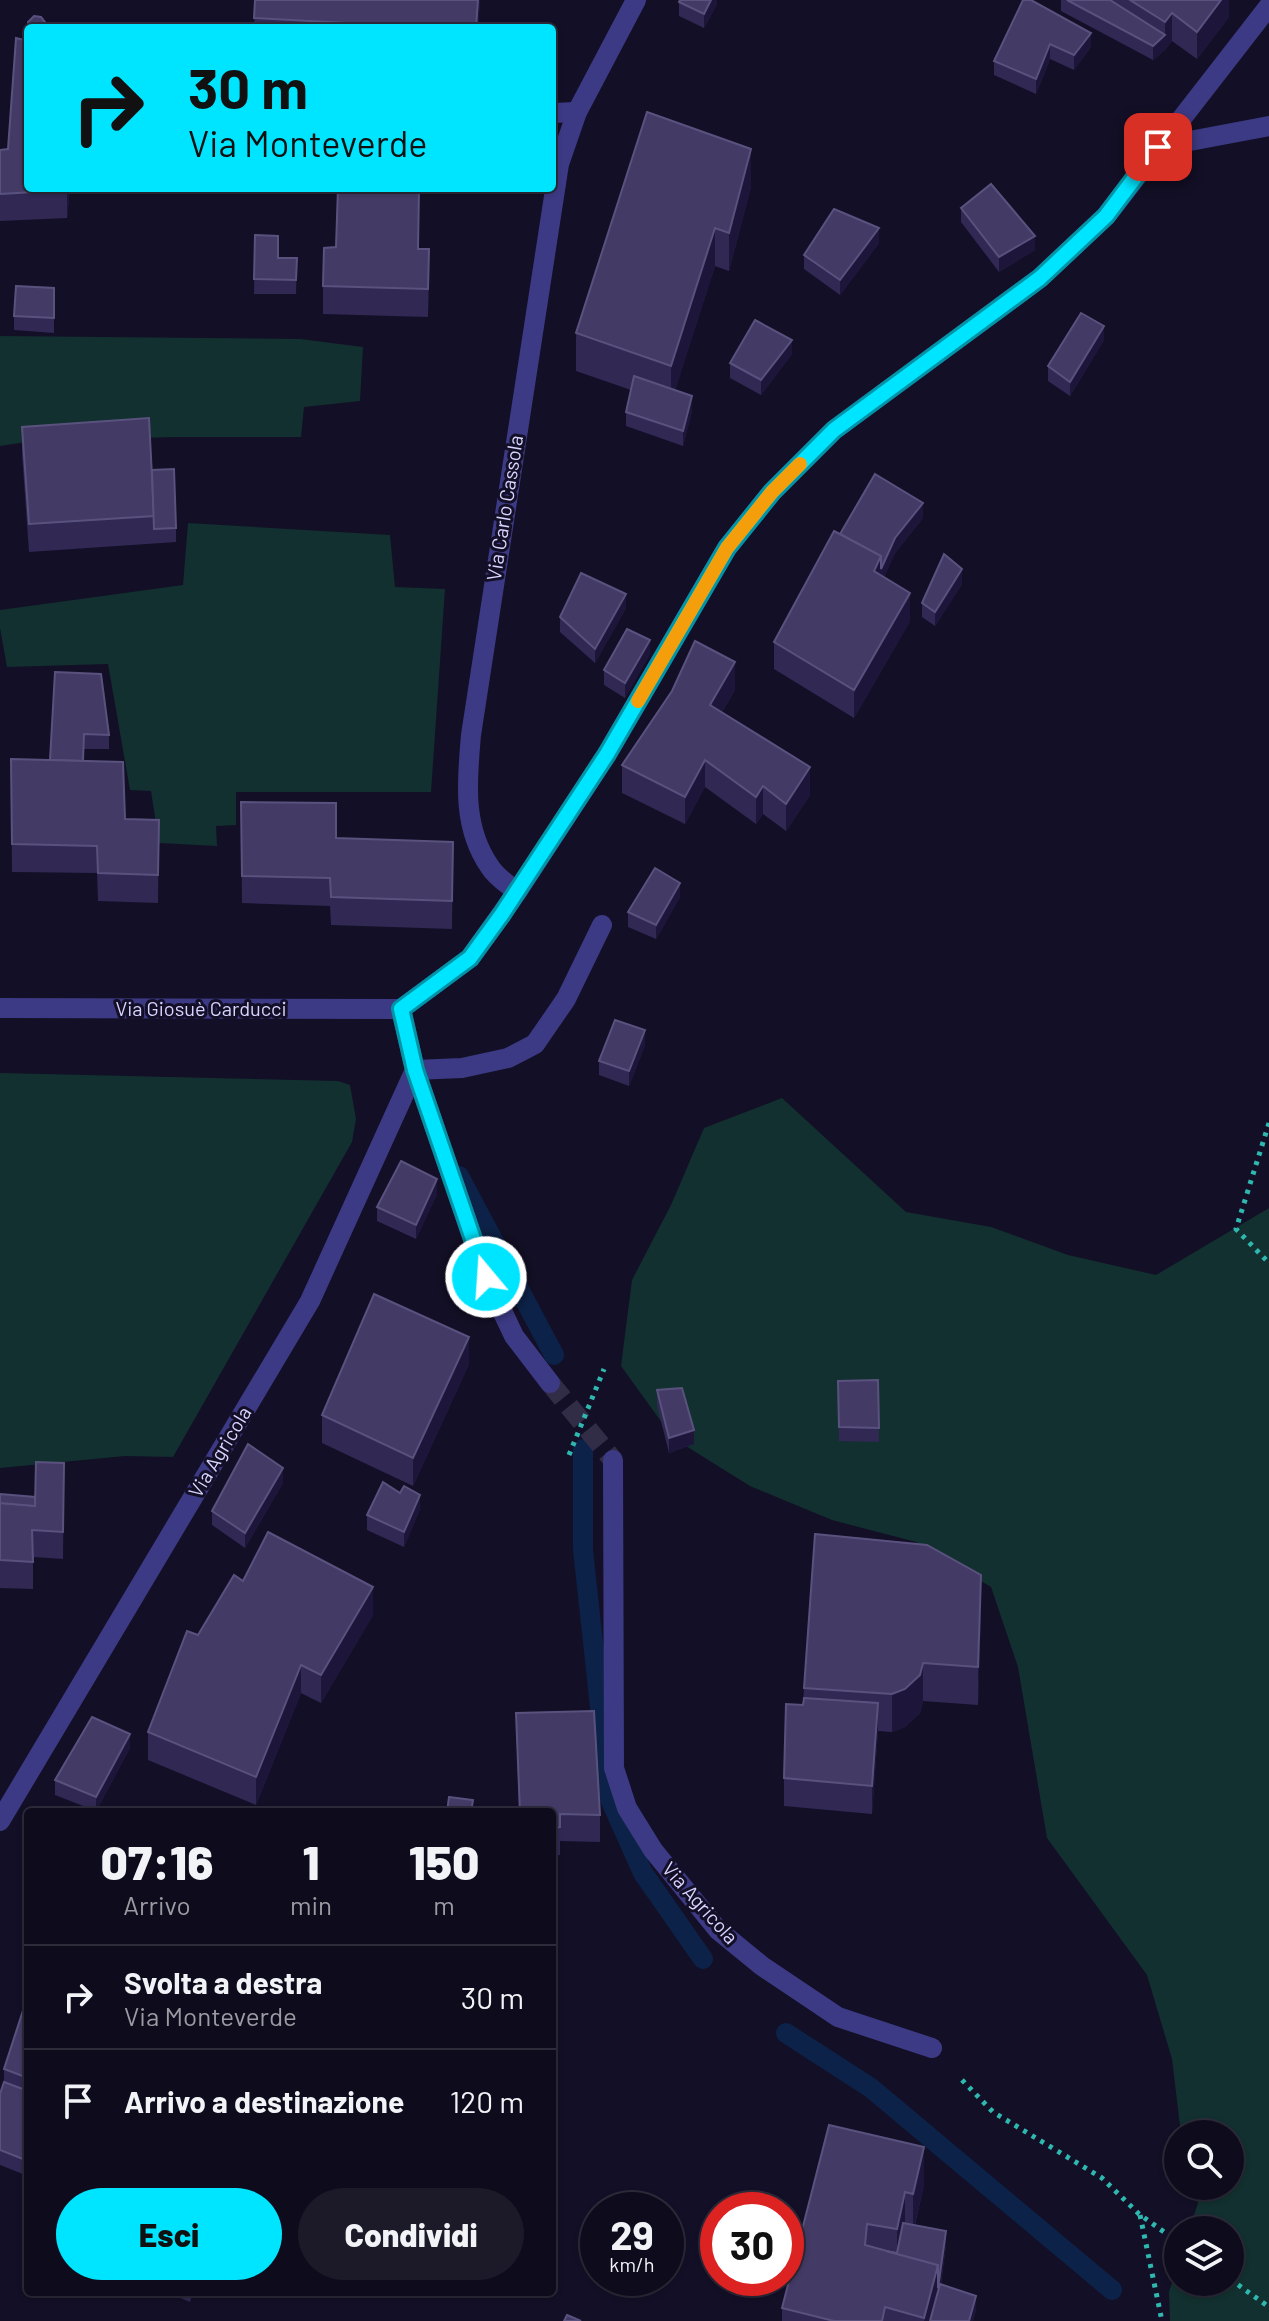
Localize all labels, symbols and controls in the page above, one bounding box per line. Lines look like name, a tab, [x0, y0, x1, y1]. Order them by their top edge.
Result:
text: 30 m	[188, 53, 308, 120]
icon: right	[56, 56, 160, 160]
pin	[1124, 113, 1192, 181]
text: Via Monteverde	[188, 121, 427, 164]
icon: arrive	[1136, 125, 1180, 169]
street label: Via Carlo Cassola	[481, 433, 527, 582]
street label: Via Giosuè Carducci	[115, 996, 287, 1020]
position arrow	[444, 1235, 528, 1319]
street label: Via Agricola	[183, 1402, 256, 1501]
text: 07:16	[101, 1832, 213, 1890]
text: 1	[302, 1832, 320, 1890]
text: 150	[409, 1832, 479, 1890]
street label: Via Agricola	[658, 1856, 744, 1948]
text: Arrivo	[123, 1889, 191, 1920]
text: min	[290, 1889, 332, 1920]
text: m	[433, 1889, 455, 1920]
text: Svolta a destra	[124, 1964, 322, 2000]
icon: right	[56, 1975, 100, 2019]
text: 30 m	[461, 1979, 524, 2015]
text: Via Monteverde	[124, 2000, 297, 2031]
icon: arrive	[56, 2079, 100, 2123]
text: Arrivo a destinazione	[124, 2083, 404, 2119]
text: 120 m	[450, 2083, 524, 2119]
map controls	[1164, 2120, 1244, 2296]
button: search	[1164, 2120, 1244, 2200]
button: Esci	[56, 2188, 282, 2280]
button: Condividi	[298, 2188, 524, 2280]
speed limit sign: 30	[700, 2192, 804, 2296]
text: 29	[610, 2210, 654, 2258]
button: layers	[1164, 2216, 1244, 2296]
text: km/h	[609, 2252, 655, 2276]

